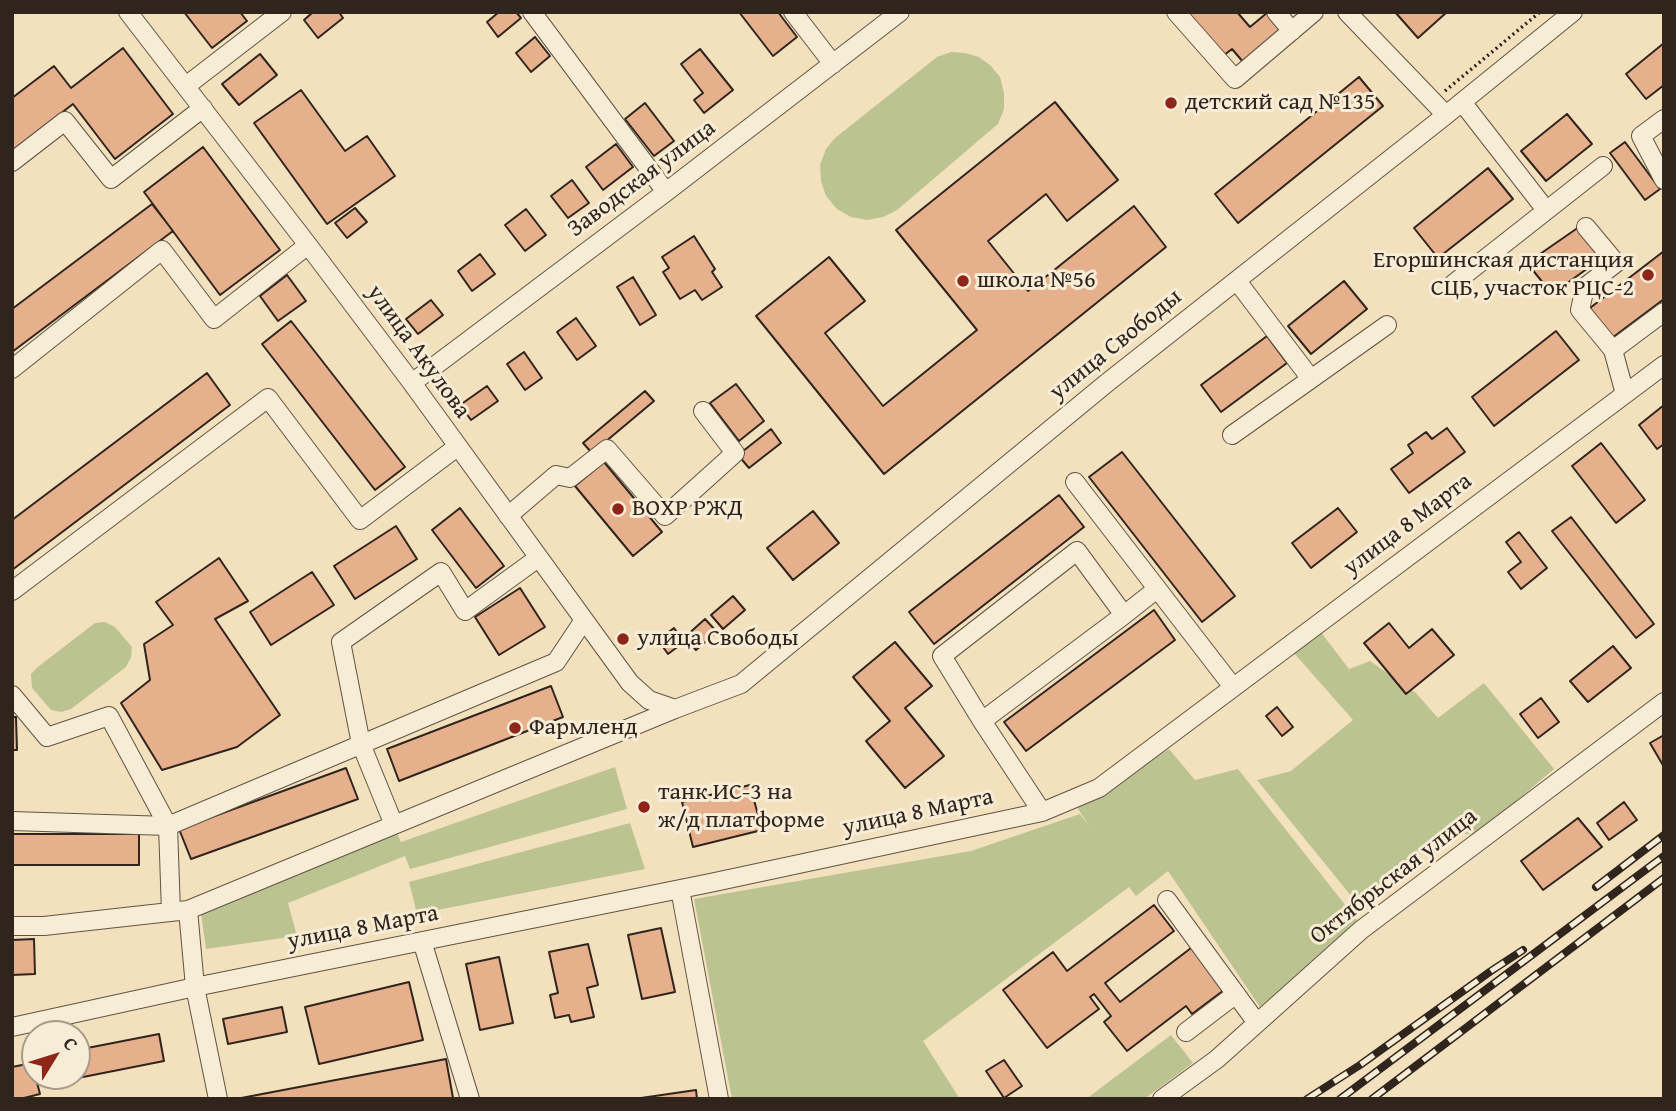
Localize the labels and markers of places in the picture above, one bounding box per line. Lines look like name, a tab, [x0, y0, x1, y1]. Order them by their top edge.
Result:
place label: детский сад №135	[1185, 89, 1376, 117]
marker: детский сад №135	[1163, 95, 1179, 111]
place label: Егоршинская дистанция СЦБ, участок РЦС-2	[1373, 247, 1634, 303]
place label: школа №56	[977, 267, 1096, 295]
marker: Егоршинская дистанция СЦБ, участок РЦС-2	[1640, 267, 1656, 283]
marker: школа №56	[955, 273, 971, 289]
place label: ВОХР РЖД	[632, 495, 743, 523]
marker: ВОХР РЖД	[610, 501, 626, 517]
place label: улица Свободы	[637, 625, 798, 653]
marker: улица Свободы	[615, 631, 631, 647]
place label: Фармленд	[529, 714, 638, 742]
marker: Фармленд	[507, 720, 523, 736]
place label: танк ИС-3 на ж/д платформе	[658, 779, 825, 835]
marker: танк ИС-3 на ж/д платформе	[636, 799, 652, 815]

